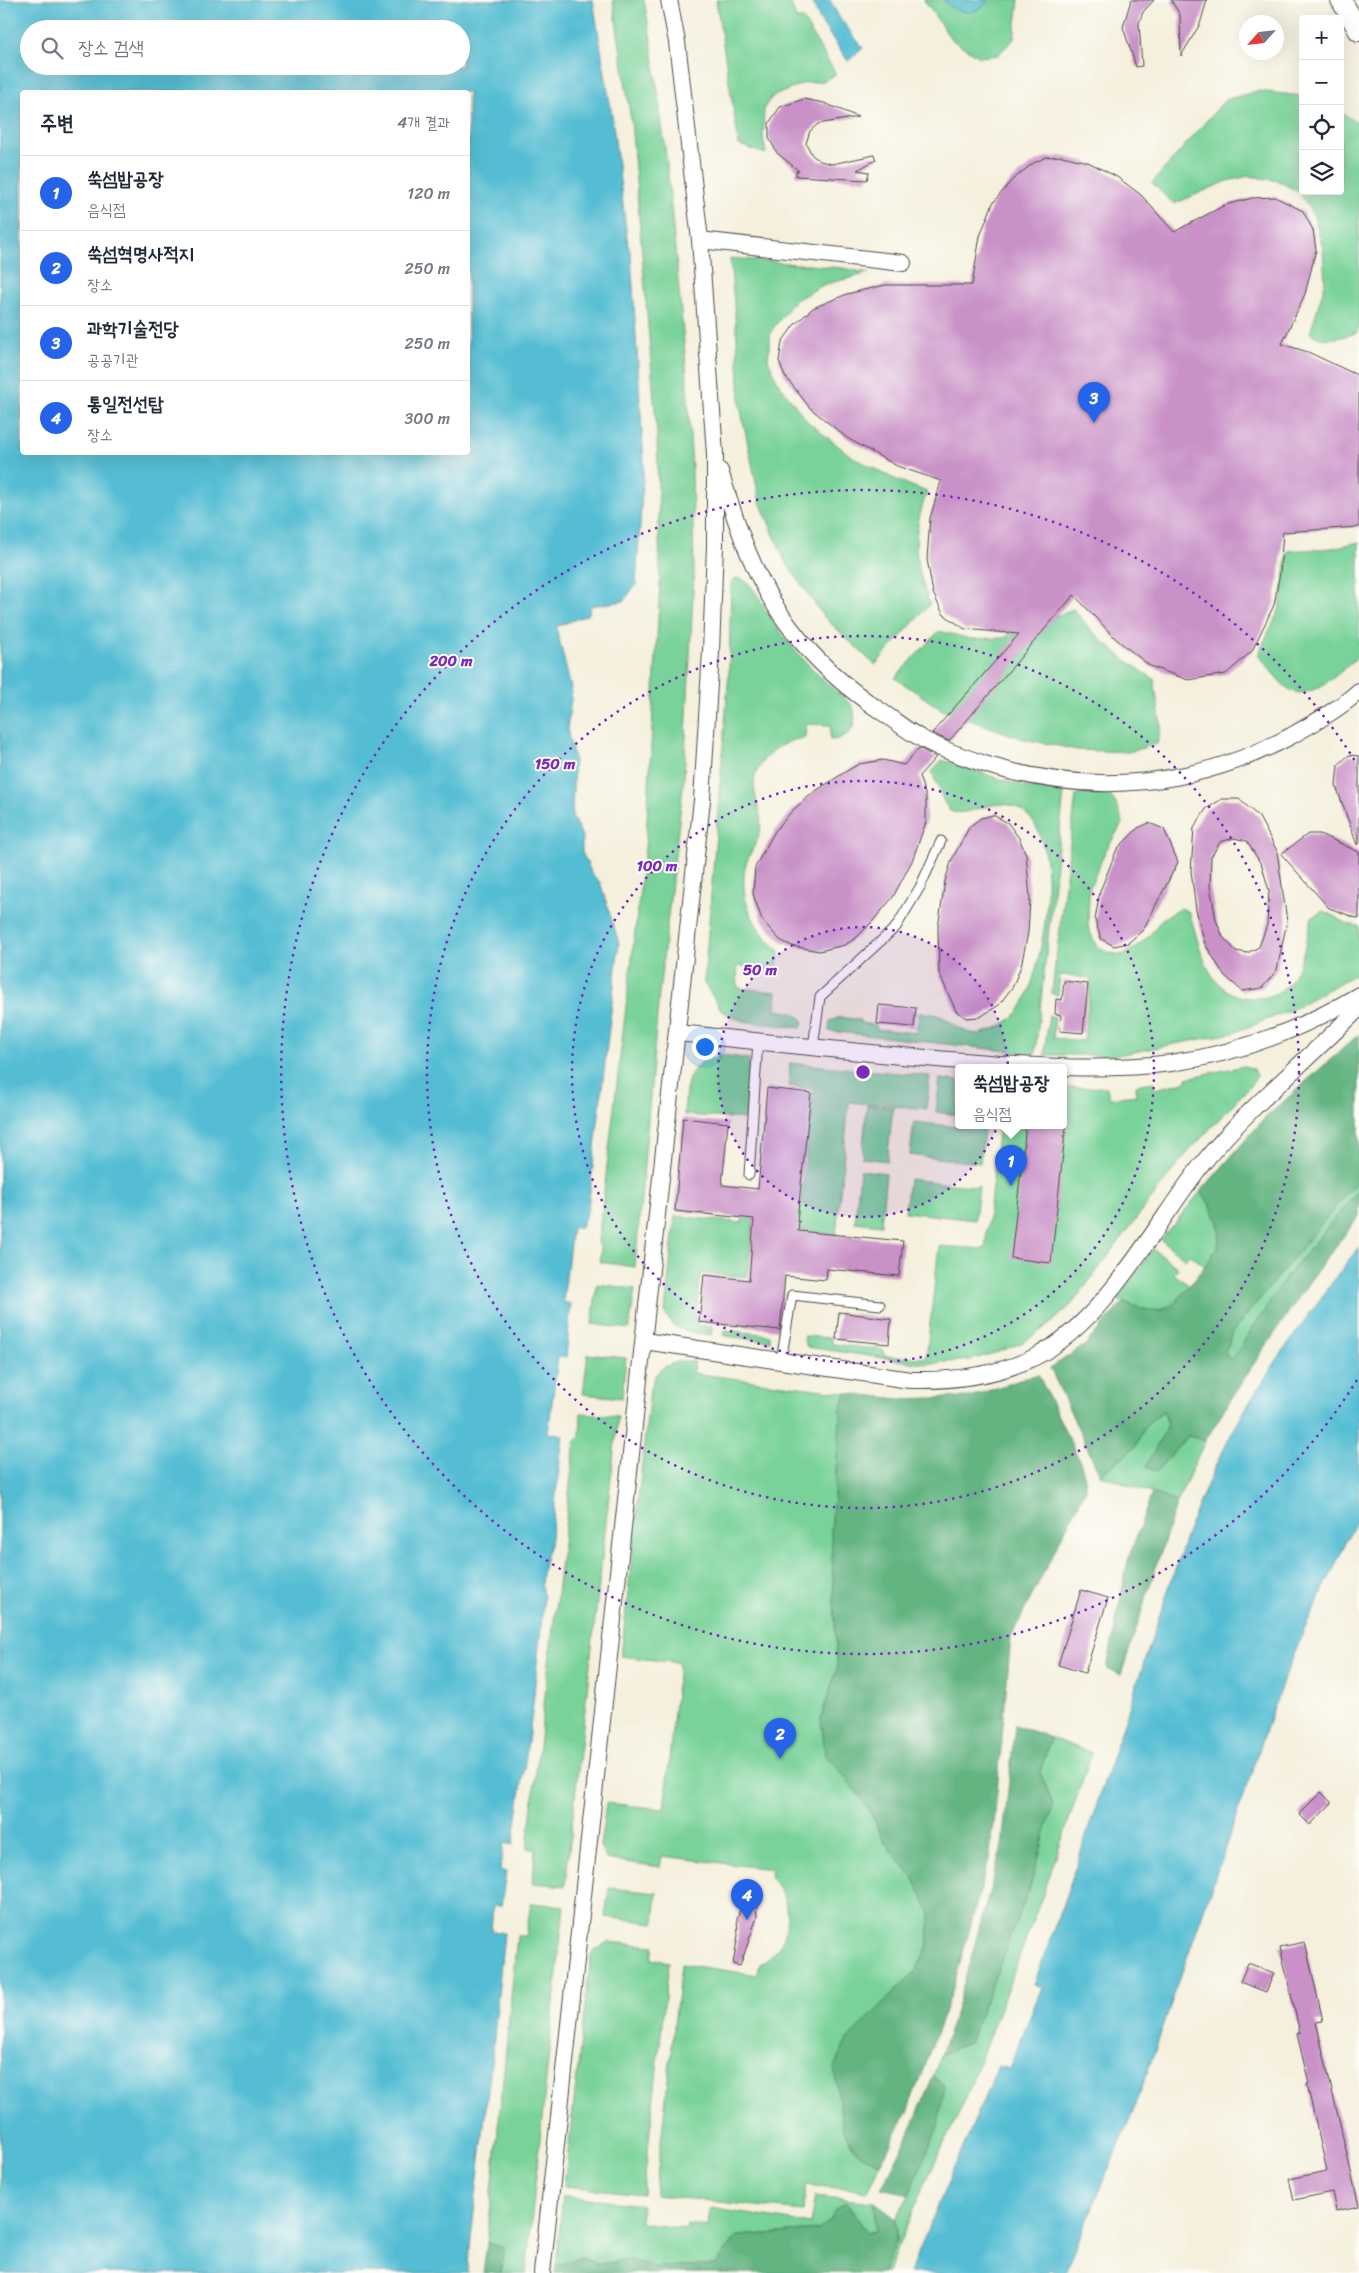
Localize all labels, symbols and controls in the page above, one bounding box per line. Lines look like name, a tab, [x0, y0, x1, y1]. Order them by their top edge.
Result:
north arrow	[1239, 15, 1284, 60]
map controls	[1299, 15, 1344, 195]
button: +	[1299, 15, 1344, 60]
search box	[20, 20, 470, 75]
text: 장소 검색	[78, 31, 144, 64]
icon: search	[38, 34, 66, 62]
button: −	[1299, 60, 1344, 105]
text: 주변	[40, 104, 74, 142]
button: locate	[1299, 105, 1344, 150]
text: 4개 결과	[397, 108, 450, 137]
button: layers	[1299, 150, 1344, 195]
text: 쑥섬밥공장	[87, 162, 163, 195]
text: 1	[53, 179, 59, 208]
text: 120 m	[407, 179, 450, 208]
text: 음식점	[87, 195, 126, 224]
text: 쑥섬혁명사적지	[87, 237, 194, 270]
text: 2	[51, 254, 61, 283]
text: 250 m	[404, 254, 450, 283]
text: 장소	[87, 270, 113, 299]
text: 과학기술전당	[87, 312, 179, 345]
text: 3	[52, 329, 60, 358]
text: 250 m	[404, 329, 450, 358]
text: 공공기관	[87, 345, 139, 374]
pin: 3	[1078, 382, 1110, 423]
text: 통일전선탑	[87, 387, 163, 420]
text: 4	[51, 404, 61, 433]
text: 300 m	[405, 404, 450, 433]
text: 장소	[87, 420, 113, 449]
text: 200 m	[428, 648, 473, 674]
text: 150 m	[535, 751, 576, 777]
text: 100 m	[637, 853, 678, 879]
text: 50 m	[743, 957, 778, 983]
your location	[692, 1034, 718, 1060]
centre of rings	[854, 1063, 872, 1081]
popup	[955, 1064, 1067, 1129]
text: 쑥섬밥공장	[973, 1066, 1049, 1099]
text: 음식점	[973, 1099, 1011, 1128]
pin: 1	[995, 1145, 1027, 1186]
pin: 2	[764, 1718, 796, 1759]
pin: 4	[731, 1879, 763, 1920]

